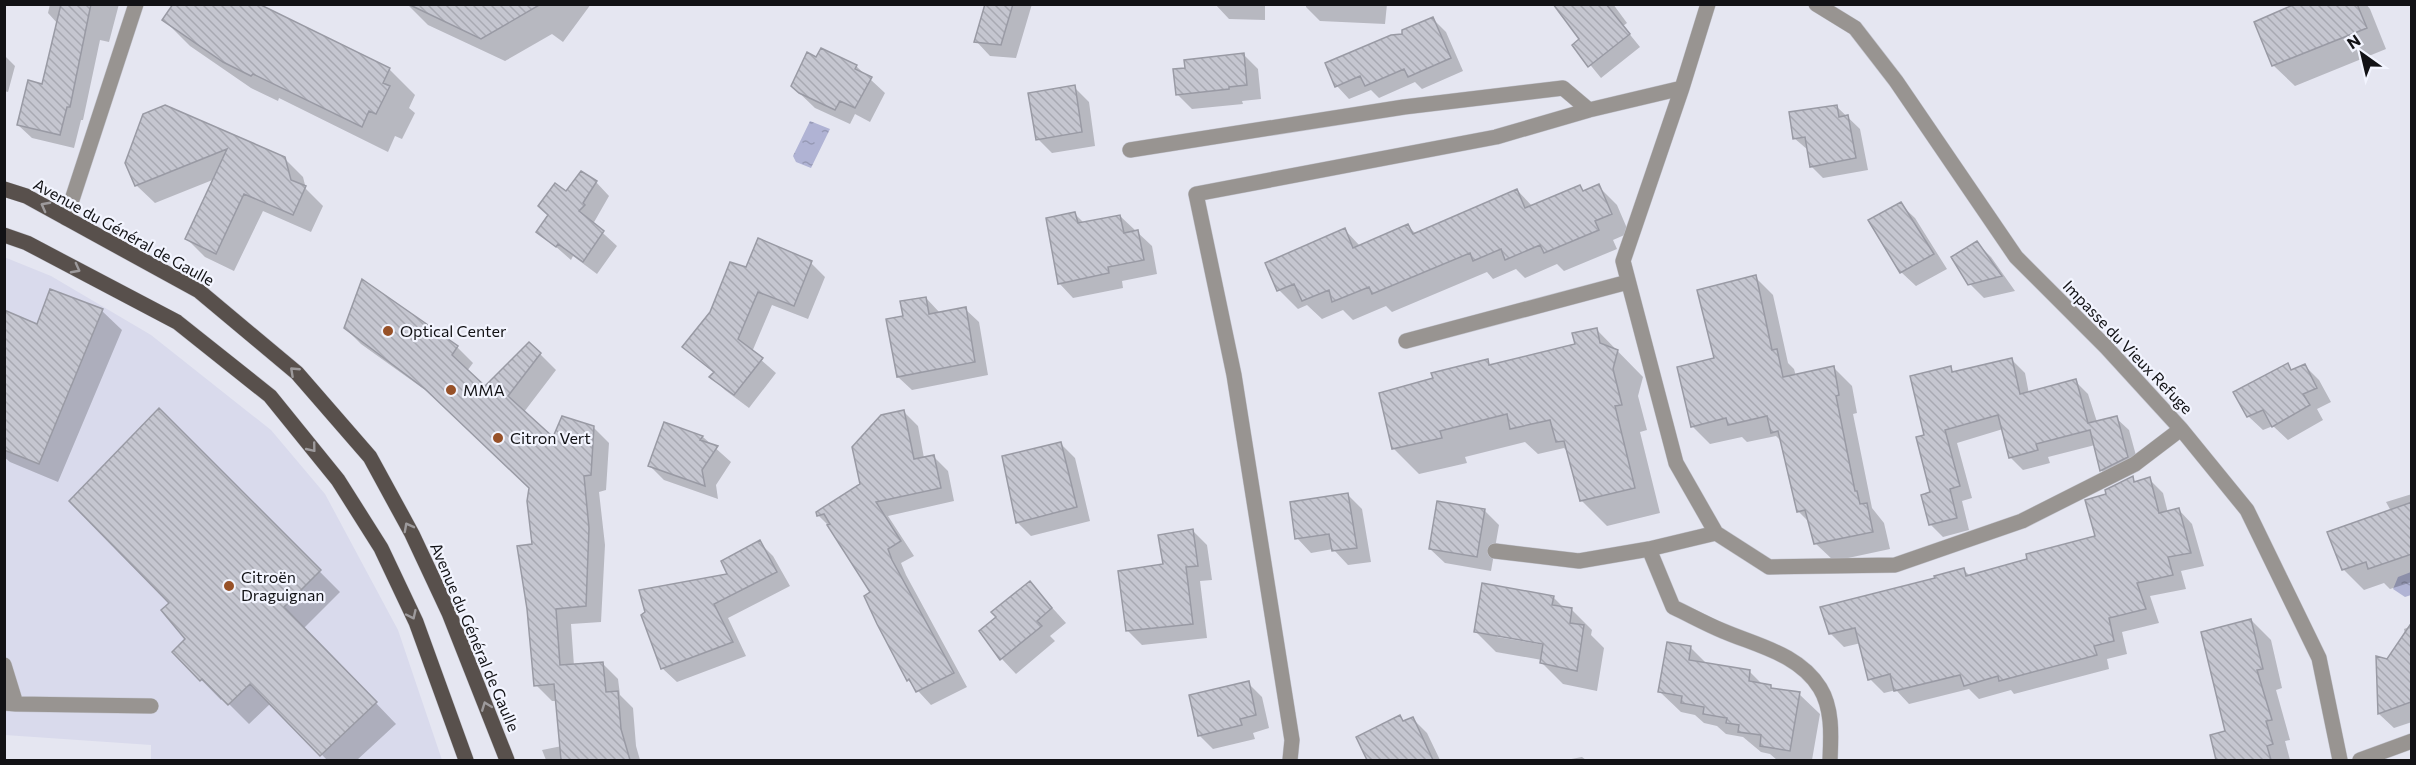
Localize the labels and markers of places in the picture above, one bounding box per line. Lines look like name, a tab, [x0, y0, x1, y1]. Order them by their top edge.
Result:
place label: Optical Center	[400, 321, 507, 340]
marker: Optical Center	[381, 324, 395, 338]
place label: MMA	[463, 380, 505, 399]
marker: MMA	[444, 383, 458, 397]
place label: Citron Vert	[510, 428, 591, 447]
marker: Citron Vert	[491, 431, 505, 445]
place label: Citroën Draguignan	[241, 567, 324, 604]
marker: Citroën Draguignan	[222, 579, 236, 593]

